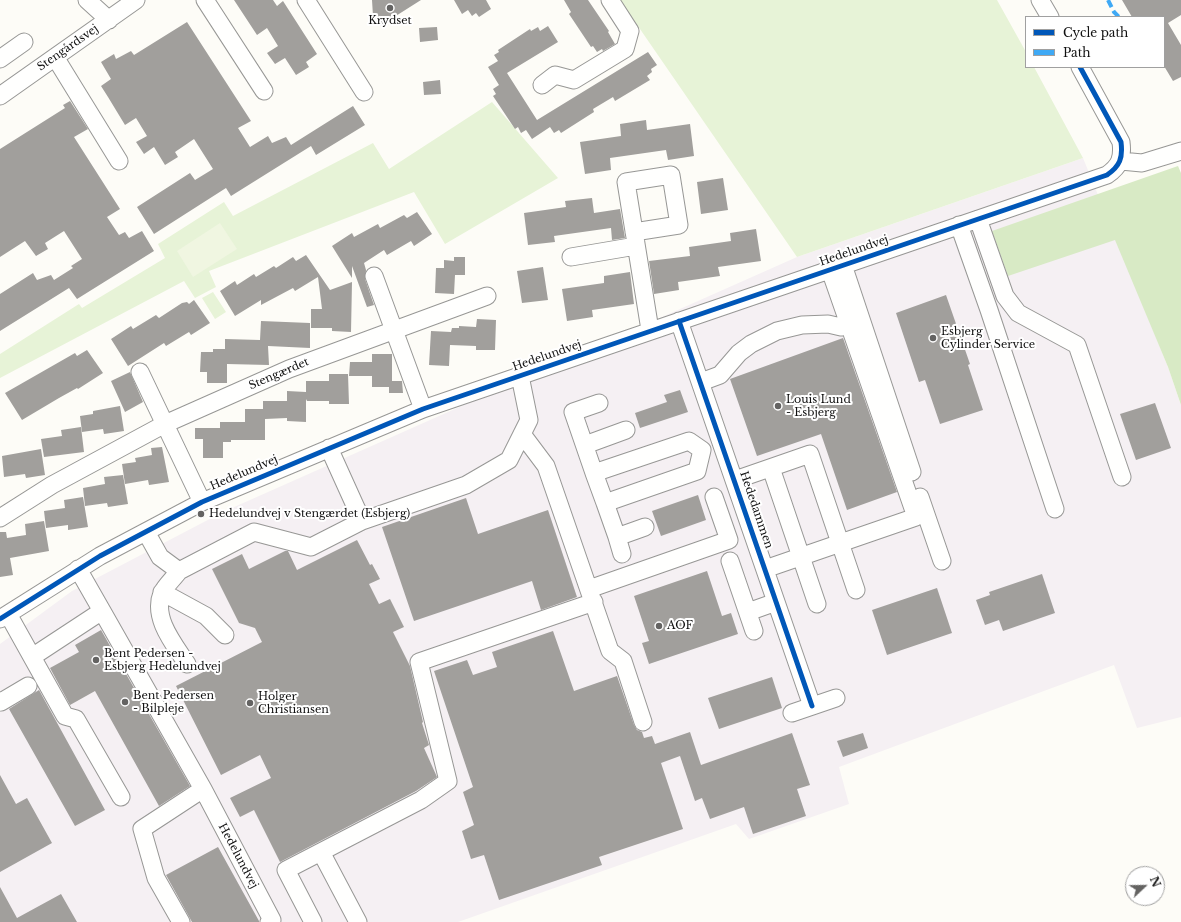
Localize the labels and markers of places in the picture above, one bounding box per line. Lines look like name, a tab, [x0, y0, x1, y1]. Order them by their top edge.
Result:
marker: Krydset	[385, 3, 395, 13]
place label: Krydset	[368, 14, 412, 28]
place label: Esbjerg Cylinder Service	[941, 325, 1035, 351]
marker: Esbjerg Cylinder Service	[928, 333, 938, 343]
place label: Louis Lund - Esbjerg	[786, 393, 851, 419]
marker: Louis Lund - Esbjerg	[773, 401, 783, 411]
place label: Hedelundvej v Stengærdet (Esbjerg)	[209, 507, 410, 521]
marker: Hedelundvej v Stengærdet (Esbjerg)	[196, 509, 206, 519]
place label: AOF	[667, 619, 693, 633]
marker: AOF	[654, 621, 664, 631]
place label: Bent Pedersen - Esbjerg Hedelundvej	[104, 647, 221, 673]
marker: Bent Pedersen - Esbjerg Hedelundvej	[91, 655, 101, 665]
place label: Bent Pedersen - Bilpleje	[133, 689, 214, 715]
place label: Holger Christiansen	[258, 690, 329, 716]
marker: Bent Pedersen - Bilpleje	[120, 697, 130, 707]
marker: Holger Christiansen	[245, 698, 255, 708]

